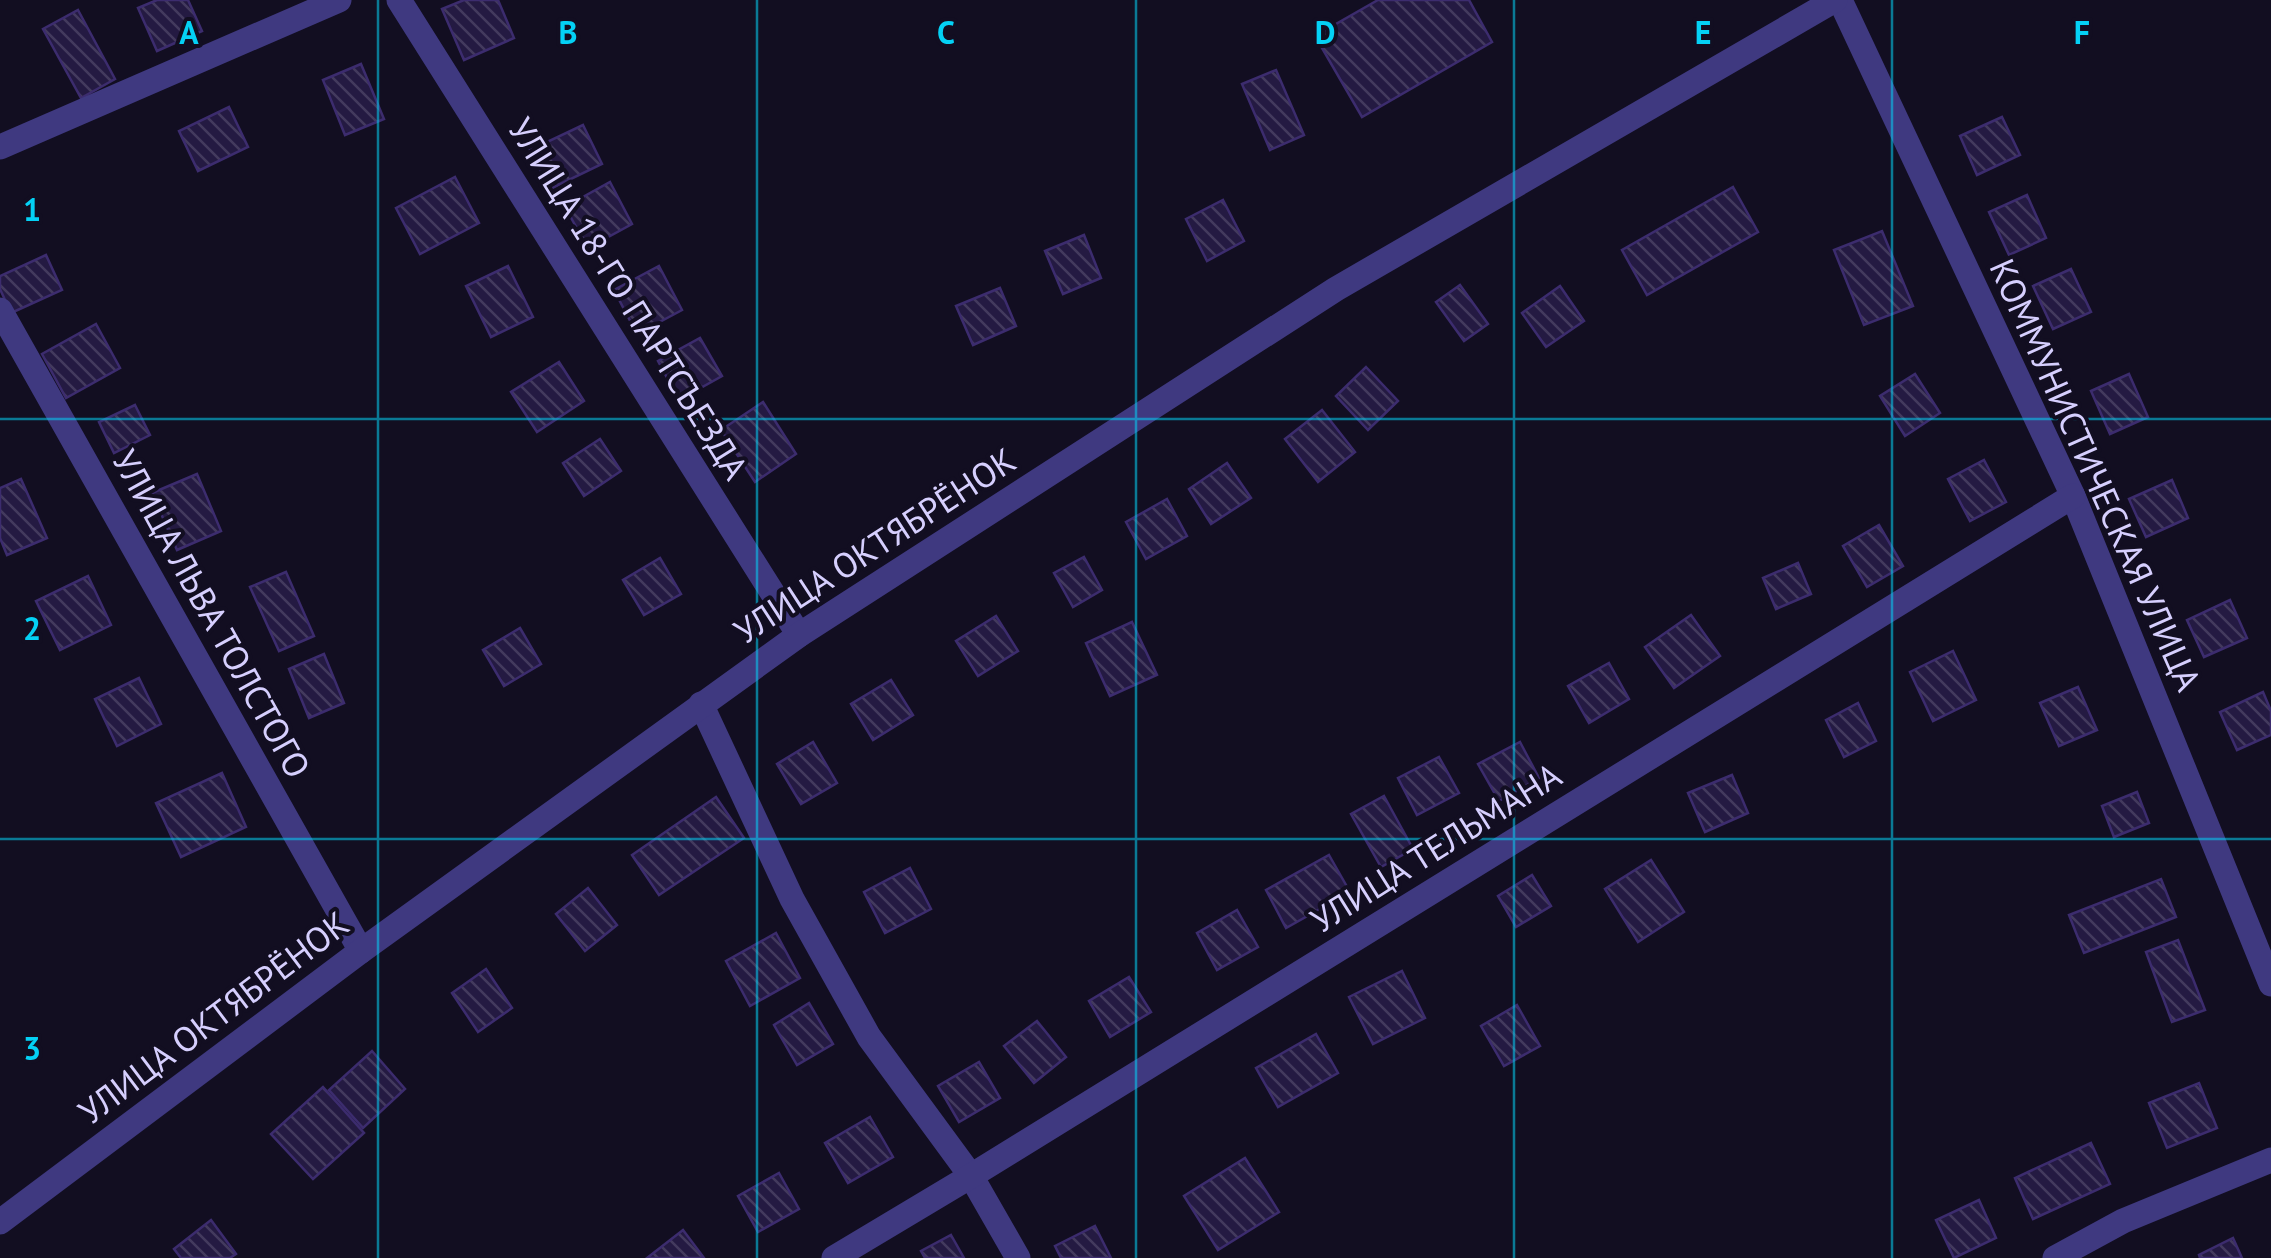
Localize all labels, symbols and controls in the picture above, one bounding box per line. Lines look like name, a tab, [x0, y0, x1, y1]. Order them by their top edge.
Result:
text: A	[179, 11, 199, 53]
text: B	[559, 11, 577, 53]
text: C	[937, 11, 955, 53]
text: D	[1315, 11, 1335, 53]
text: E	[1695, 11, 1711, 53]
text: F	[2074, 11, 2090, 53]
street label: УЛИЦА 18-ГО ПАРТСЪЕЗДА	[499, 109, 759, 488]
text: 1	[23, 188, 41, 230]
street label: КОММУНИСТИЧЕСКАЯ УЛИЦА	[1980, 251, 2212, 698]
street label: УЛИЦА ОКТЯБРЁНОК	[725, 437, 1024, 654]
street label: УЛИЦА ЛЬВА ТОЛСТОГО	[103, 441, 321, 786]
text: 2	[23, 607, 41, 649]
street label: УЛИЦА ТЕЛЬМАНА	[1302, 751, 1570, 943]
street label: УЛИЦА ОКТЯБРЁНОК	[69, 900, 358, 1134]
text: 3	[23, 1027, 41, 1069]

